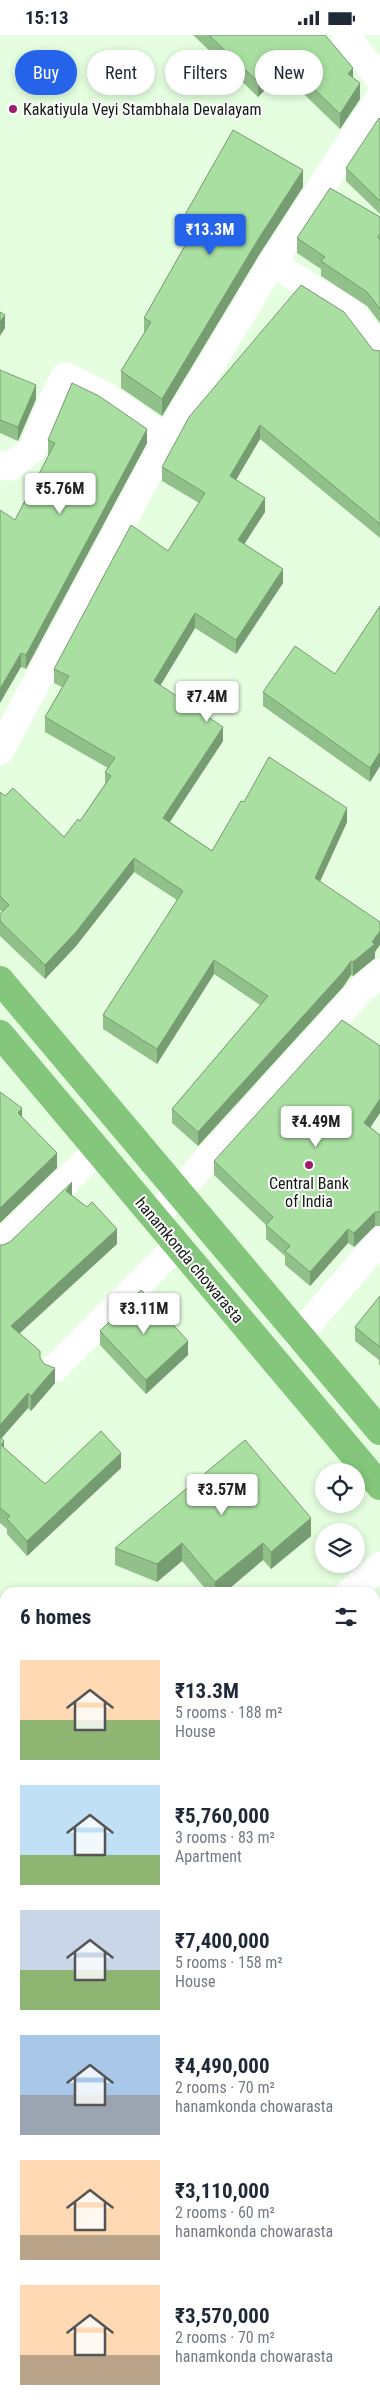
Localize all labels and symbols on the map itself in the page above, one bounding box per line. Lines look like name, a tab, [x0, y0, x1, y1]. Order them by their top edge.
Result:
place label: Kakatiyula Veyi Stambhala Devalayam	[23, 100, 262, 119]
marker: Kakatiyula Veyi Stambhala Devalayam	[7, 103, 19, 115]
pin: ₹13.3M	[169, 213, 251, 256]
pin: ₹5.76M	[19, 473, 101, 515]
pin: ₹7.4M	[172, 681, 242, 723]
pin: ₹4.49M	[275, 1105, 357, 1148]
marker: Central Bank of India	[303, 1159, 315, 1171]
place label: Central Bank of India	[269, 1174, 350, 1211]
street label: hanamkonda chowarasta	[131, 1194, 248, 1327]
pin: ₹3.11M	[103, 1293, 185, 1335]
pin: ₹3.57M	[181, 1473, 263, 1516]

